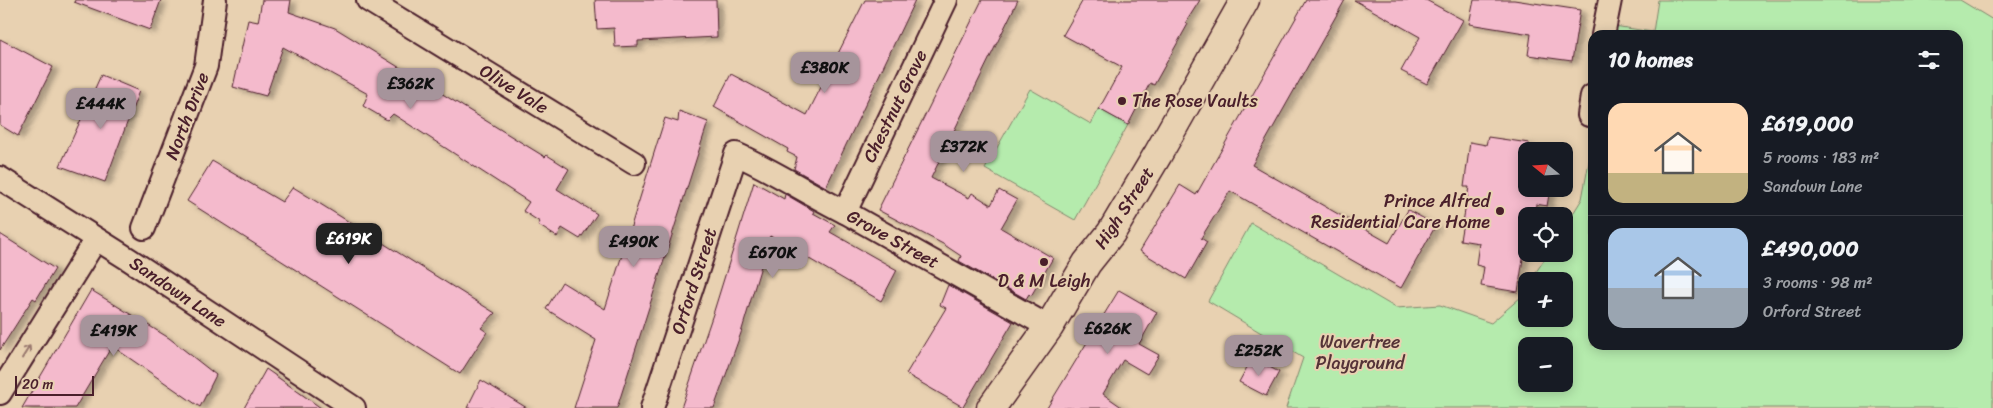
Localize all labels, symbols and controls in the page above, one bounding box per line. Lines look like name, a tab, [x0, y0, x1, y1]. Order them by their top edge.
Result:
text: 10 homes	[1608, 41, 1693, 79]
street label: Chestnut Grove	[854, 44, 936, 168]
icon: filters	[1915, 46, 1943, 74]
pin: £380K	[790, 52, 860, 94]
text: £380K	[802, 53, 848, 82]
street label: Olive Vale	[473, 55, 555, 123]
street label: North Drive	[156, 67, 218, 165]
pin: £362K	[376, 68, 446, 110]
text: £362K	[388, 69, 434, 98]
place label: The Rose Vaults	[1132, 85, 1258, 117]
pin: £444K	[66, 88, 136, 130]
text: £444K	[77, 89, 125, 118]
marker: The Rose Vaults	[1116, 95, 1128, 107]
text: £619,000	[1763, 105, 1853, 143]
icon: home	[1648, 123, 1708, 183]
pin: £372K	[929, 130, 999, 173]
text: £372K	[941, 132, 987, 161]
north arrow	[1518, 142, 1572, 198]
map controls	[1518, 142, 1573, 392]
text: 5 rooms · 183 m²	[1763, 143, 1879, 172]
street label: High Street	[1085, 160, 1163, 256]
text: Sandown Lane	[1763, 172, 1862, 201]
place label: Prince Alfred Residential Care Home	[1311, 185, 1492, 238]
street label: Grove Street	[841, 200, 945, 278]
marker: Prince Alfred Residential Care Home	[1494, 205, 1506, 217]
button: locate	[1518, 207, 1573, 262]
pin: £619K	[314, 222, 384, 265]
street label: Orford Street	[662, 223, 726, 338]
text: £619K	[327, 224, 371, 253]
pin: £490K	[599, 226, 669, 268]
text: £490K	[610, 227, 658, 256]
text: £490,000	[1763, 230, 1859, 268]
pin: £670K	[738, 236, 808, 279]
text: £670K	[750, 238, 796, 267]
street label: Sandown Lane	[123, 247, 233, 337]
icon: home	[1648, 248, 1708, 308]
marker: D & M Leigh	[1038, 256, 1050, 268]
place label: D & M Leigh	[998, 265, 1090, 297]
text: 3 rooms · 98 m²	[1763, 268, 1872, 297]
button: +	[1518, 272, 1573, 327]
text: Orford Street	[1763, 297, 1861, 326]
pin: £626K	[1073, 312, 1143, 355]
pin: £419K	[79, 314, 149, 357]
text: £626K	[1085, 314, 1131, 343]
text: £419K	[92, 316, 136, 345]
park label: Wavertree Playground	[1316, 326, 1406, 379]
pin: £252K	[1224, 334, 1294, 377]
text: £252K	[1236, 336, 1282, 365]
button: −	[1518, 337, 1573, 392]
one-way arrow	[21, 345, 31, 359]
text: 20 m	[22, 372, 53, 397]
scale bar	[15, 373, 94, 396]

